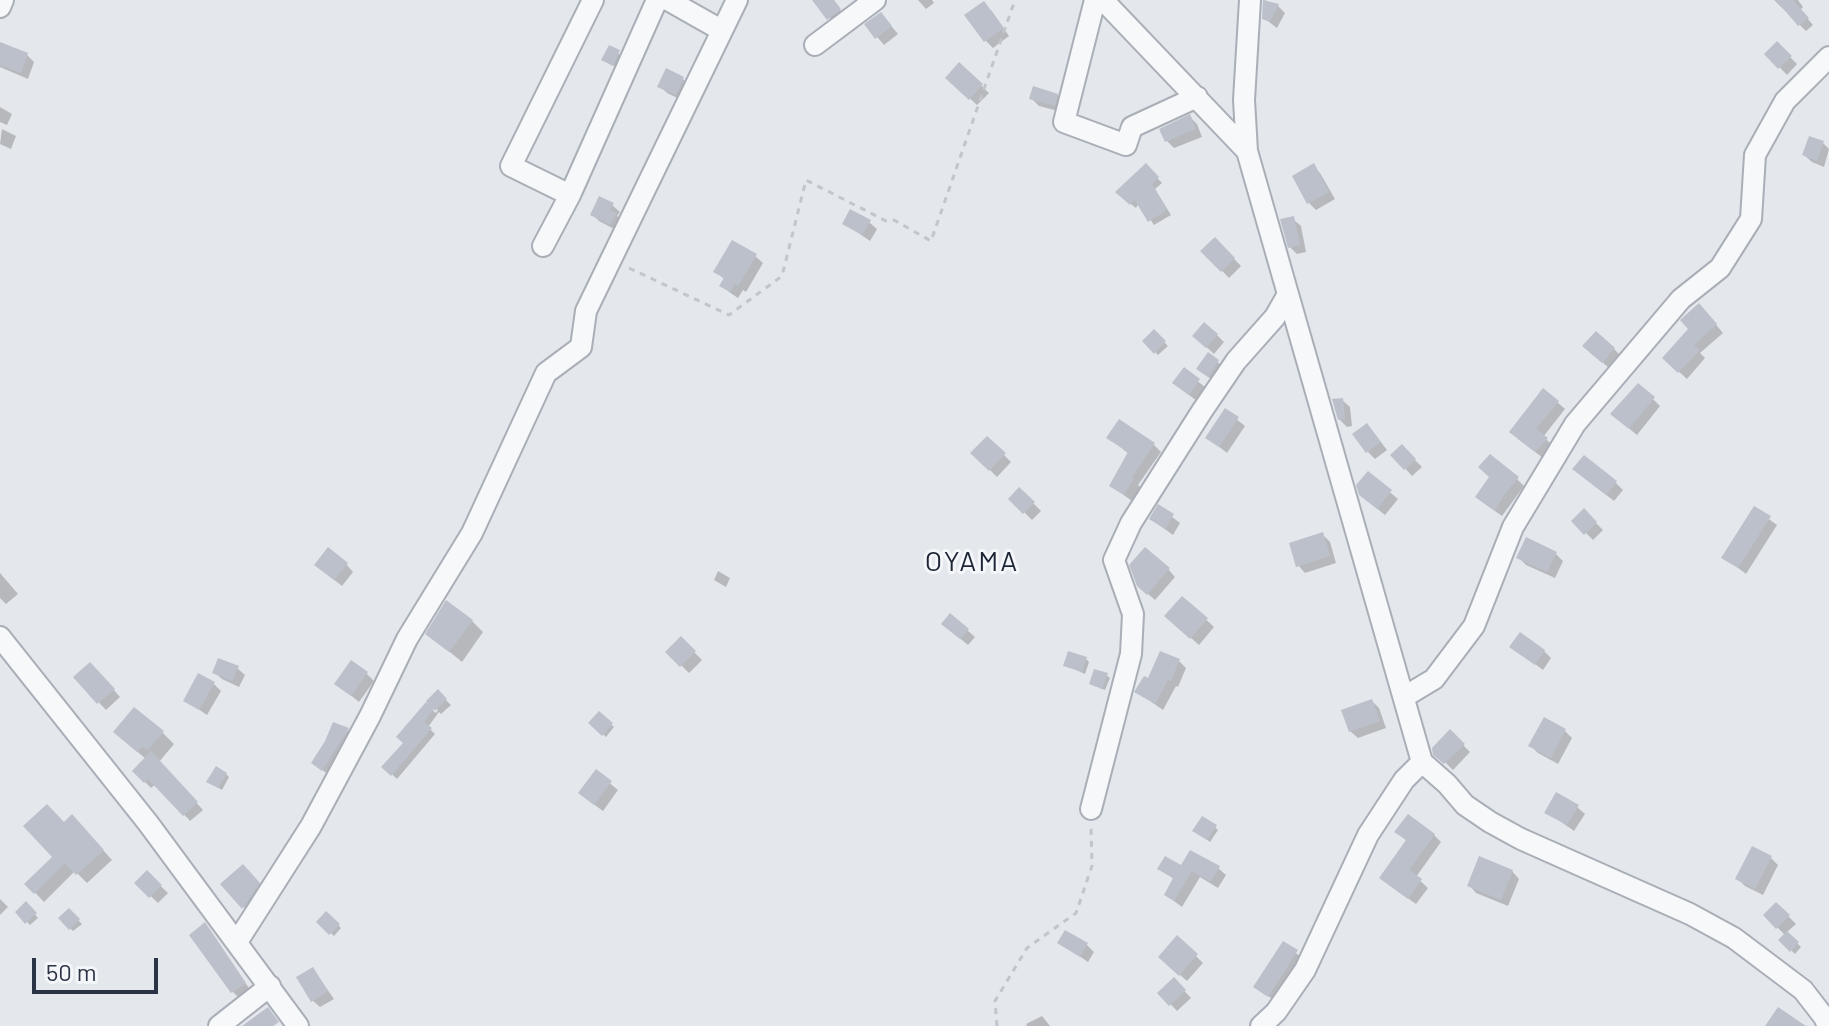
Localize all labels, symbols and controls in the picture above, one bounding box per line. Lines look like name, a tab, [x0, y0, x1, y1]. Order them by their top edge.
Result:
district label: OYAMA	[925, 545, 1019, 579]
scale bar	[36, 942, 162, 992]
text: 50 m	[46, 957, 97, 986]

